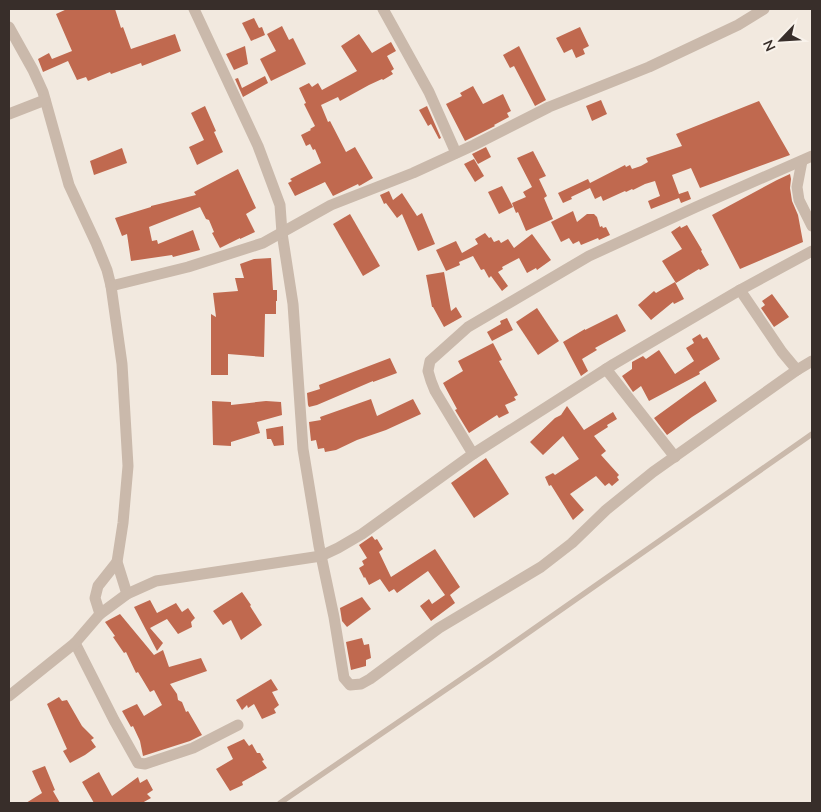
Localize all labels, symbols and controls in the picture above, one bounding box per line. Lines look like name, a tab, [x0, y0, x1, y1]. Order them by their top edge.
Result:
north arrow	[756, 15, 806, 65]
text: N	[759, 37, 780, 54]

